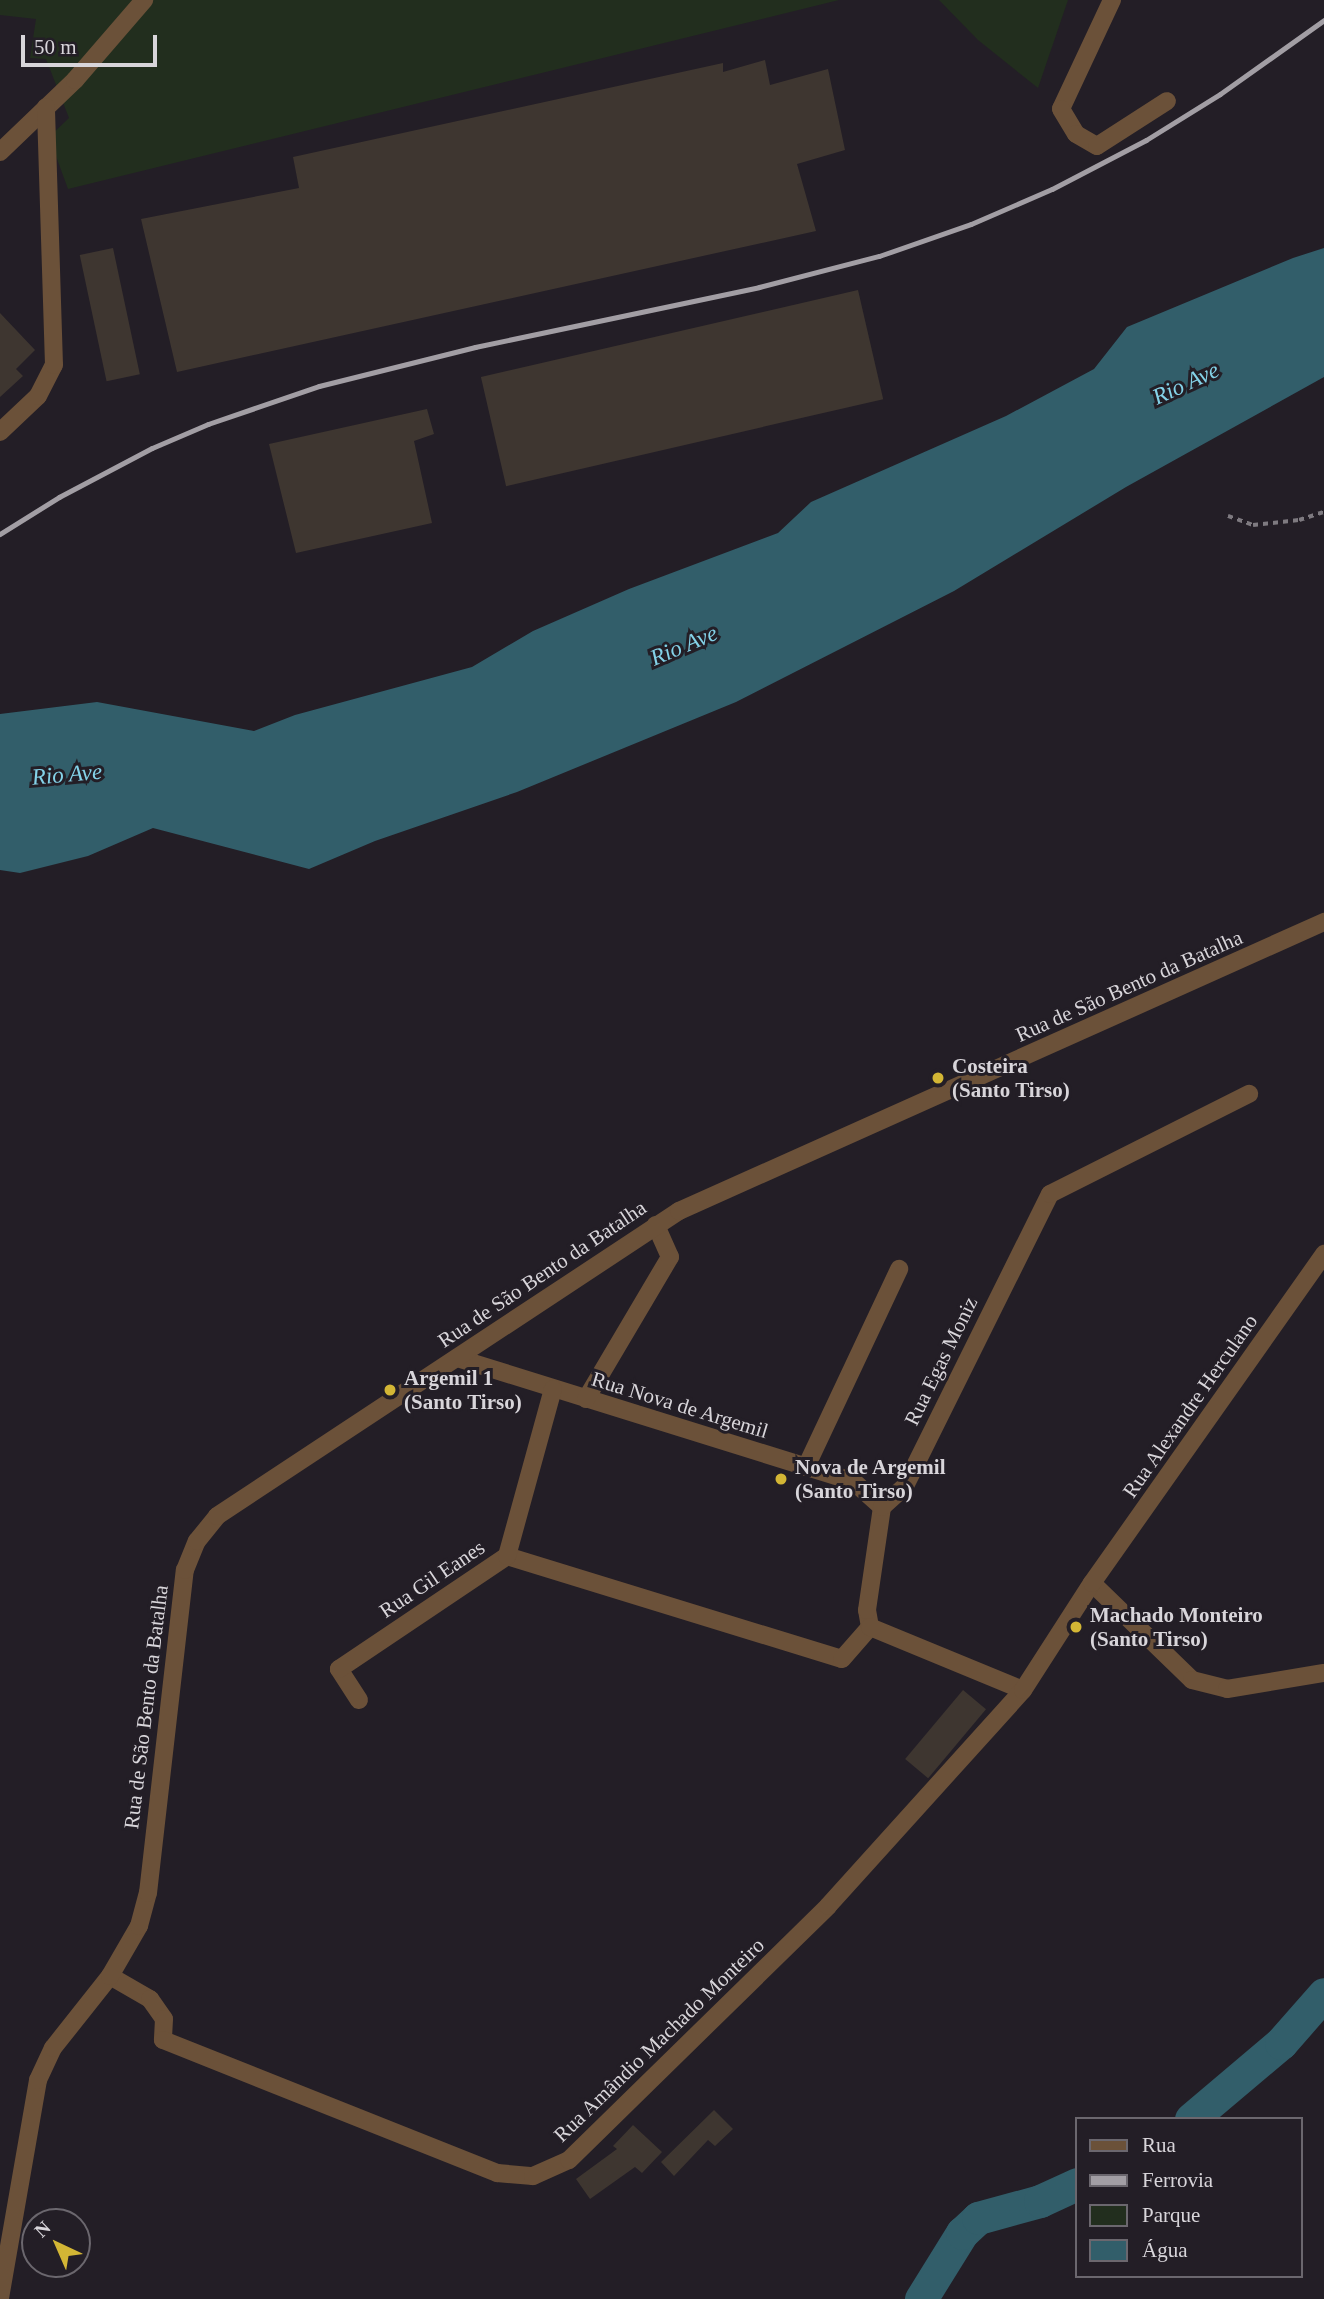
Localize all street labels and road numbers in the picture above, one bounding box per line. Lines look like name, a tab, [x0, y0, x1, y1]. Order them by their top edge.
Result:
street label: Rua de São Bento da Batalha	[1012, 925, 1246, 1047]
street label: Rua de São Bento da Batalha	[433, 1195, 651, 1353]
street label: Rua Egas Moniz	[899, 1293, 983, 1429]
street label: Rua Alexandre Herculano	[1117, 1309, 1263, 1503]
street label: Rua Nova de Argemil	[588, 1366, 772, 1444]
street label: Rua Gil Eanes	[375, 1535, 489, 1623]
street label: Rua de São Bento da Batalha	[119, 1584, 173, 1830]
street label: Rua Amândio Machado Monteiro	[548, 1932, 770, 2148]

